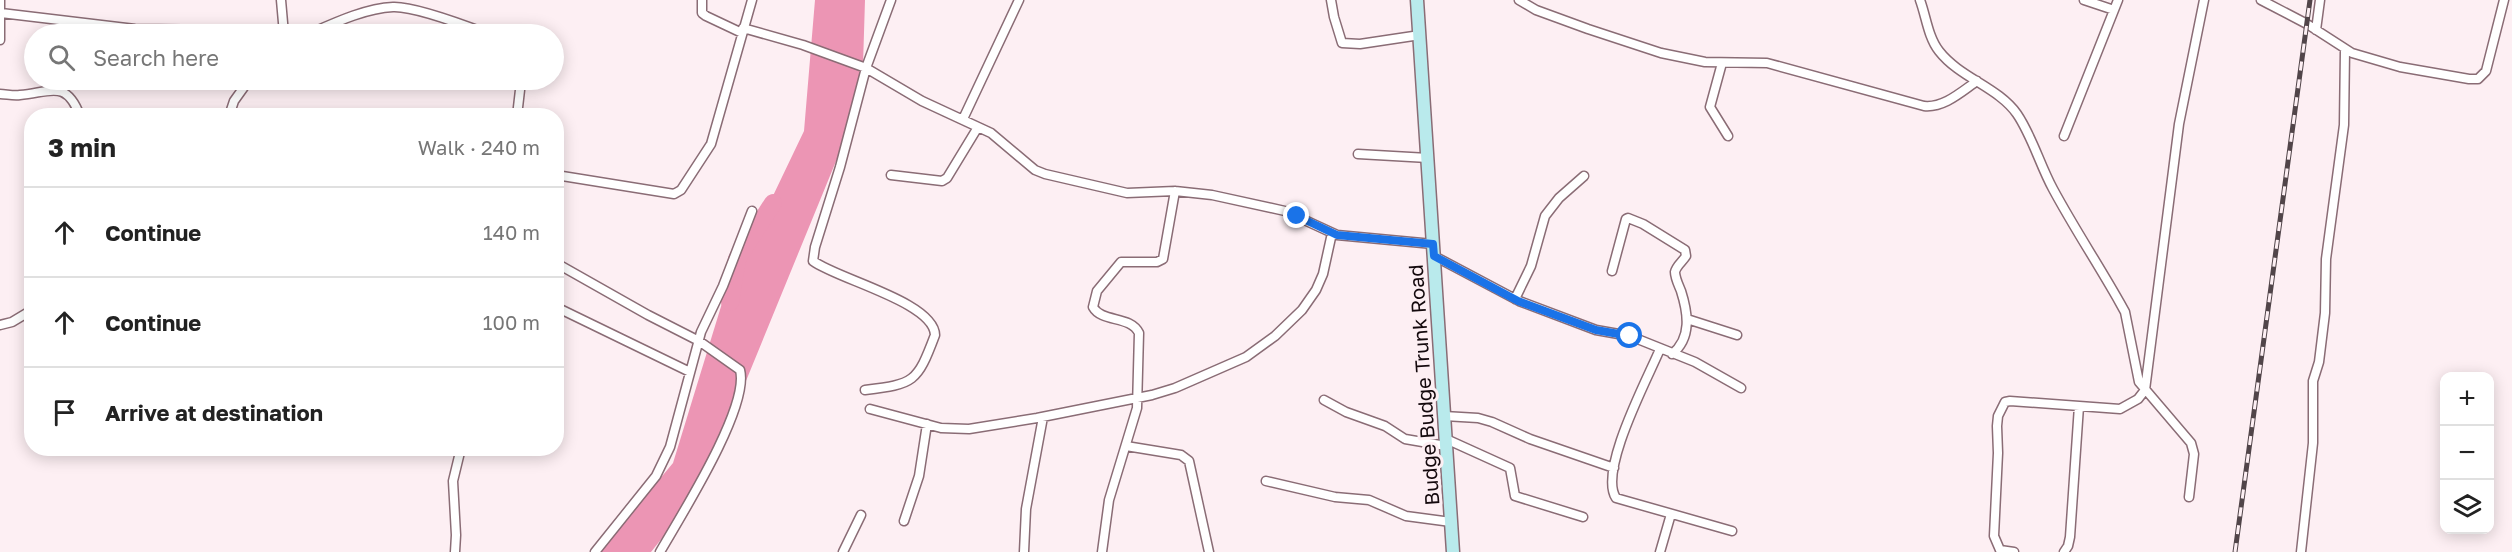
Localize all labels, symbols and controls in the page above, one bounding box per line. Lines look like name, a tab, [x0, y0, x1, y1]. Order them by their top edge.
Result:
search box	[24, 24, 564, 90]
icon: search	[45, 41, 78, 74]
text: Search here	[93, 44, 219, 71]
text: 3 min	[48, 132, 116, 163]
text: Walk · 240 m	[418, 135, 540, 159]
route end	[1283, 202, 1309, 228]
icon: ahead	[48, 216, 81, 249]
text: Continue	[105, 219, 201, 246]
text: 140 m	[483, 220, 540, 244]
street label: Budge Budge Trunk Road	[1403, 264, 1443, 506]
icon: ahead	[48, 306, 81, 339]
text: Continue	[105, 309, 201, 336]
text: 100 m	[483, 310, 540, 334]
route start	[1616, 322, 1642, 348]
map controls	[2440, 372, 2494, 534]
button: +	[2440, 372, 2494, 426]
icon: arrive	[48, 396, 81, 429]
text: Arrive at destination	[105, 399, 323, 426]
button: −	[2440, 426, 2494, 480]
button: layers	[2440, 480, 2494, 534]

